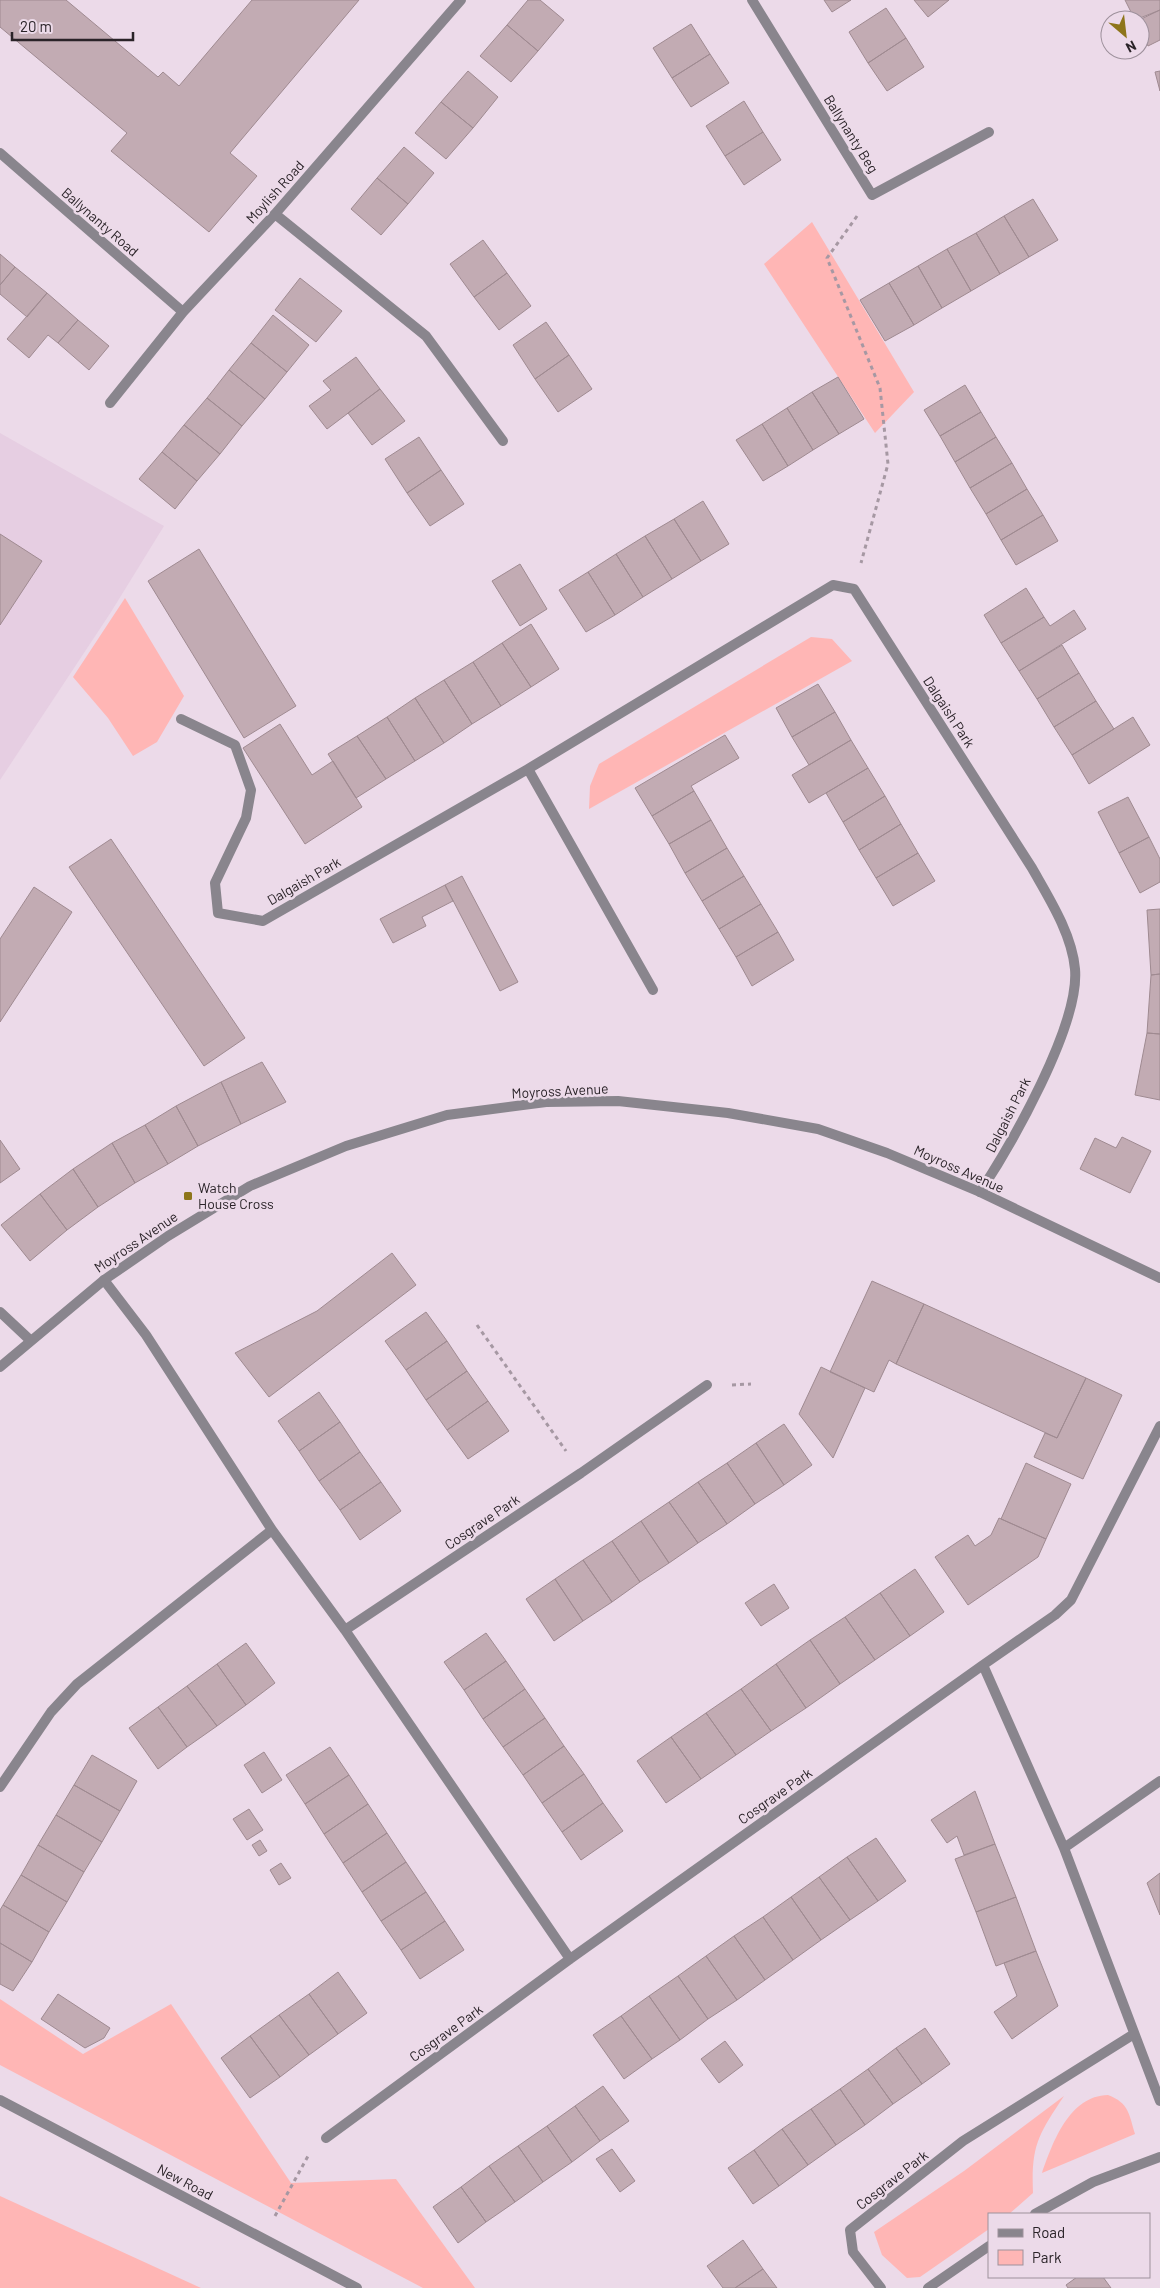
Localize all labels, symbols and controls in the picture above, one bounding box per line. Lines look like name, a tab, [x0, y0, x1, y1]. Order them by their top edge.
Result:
scale bar	[12, 10, 134, 42]
north arrow	[1100, 10, 1150, 60]
text: 20 m	[20, 17, 52, 35]
text: N	[1123, 37, 1139, 57]
street label: Ballynanty Beg	[821, 91, 882, 176]
street label: Moylish Road	[242, 157, 307, 227]
street label: Ballynanty Road	[58, 184, 142, 260]
street label: Dalgaish Park	[920, 673, 979, 751]
street label: Dalgaish Park	[264, 853, 343, 908]
street label: Dalgaish Park	[981, 1074, 1034, 1155]
street label: Moyross Avenue	[511, 1079, 609, 1102]
street label: Moyross Avenue	[911, 1141, 1007, 1196]
place label: Watch House Cross	[198, 1179, 274, 1212]
marker: Watch House Cross	[182, 1190, 194, 1202]
street label: Moyross Avenue	[91, 1207, 181, 1276]
street label: Cosgrave Park	[441, 1490, 522, 1553]
street label: Cosgrave Park	[734, 1764, 815, 1827]
street label: Cosgrave Park	[406, 2000, 486, 2065]
street label: Cosgrave Park	[852, 2146, 931, 2213]
street label: New Road	[154, 2160, 216, 2203]
legend	[988, 2213, 1150, 2278]
text: Road	[1032, 2223, 1065, 2241]
text: Park	[1032, 2248, 1062, 2266]

